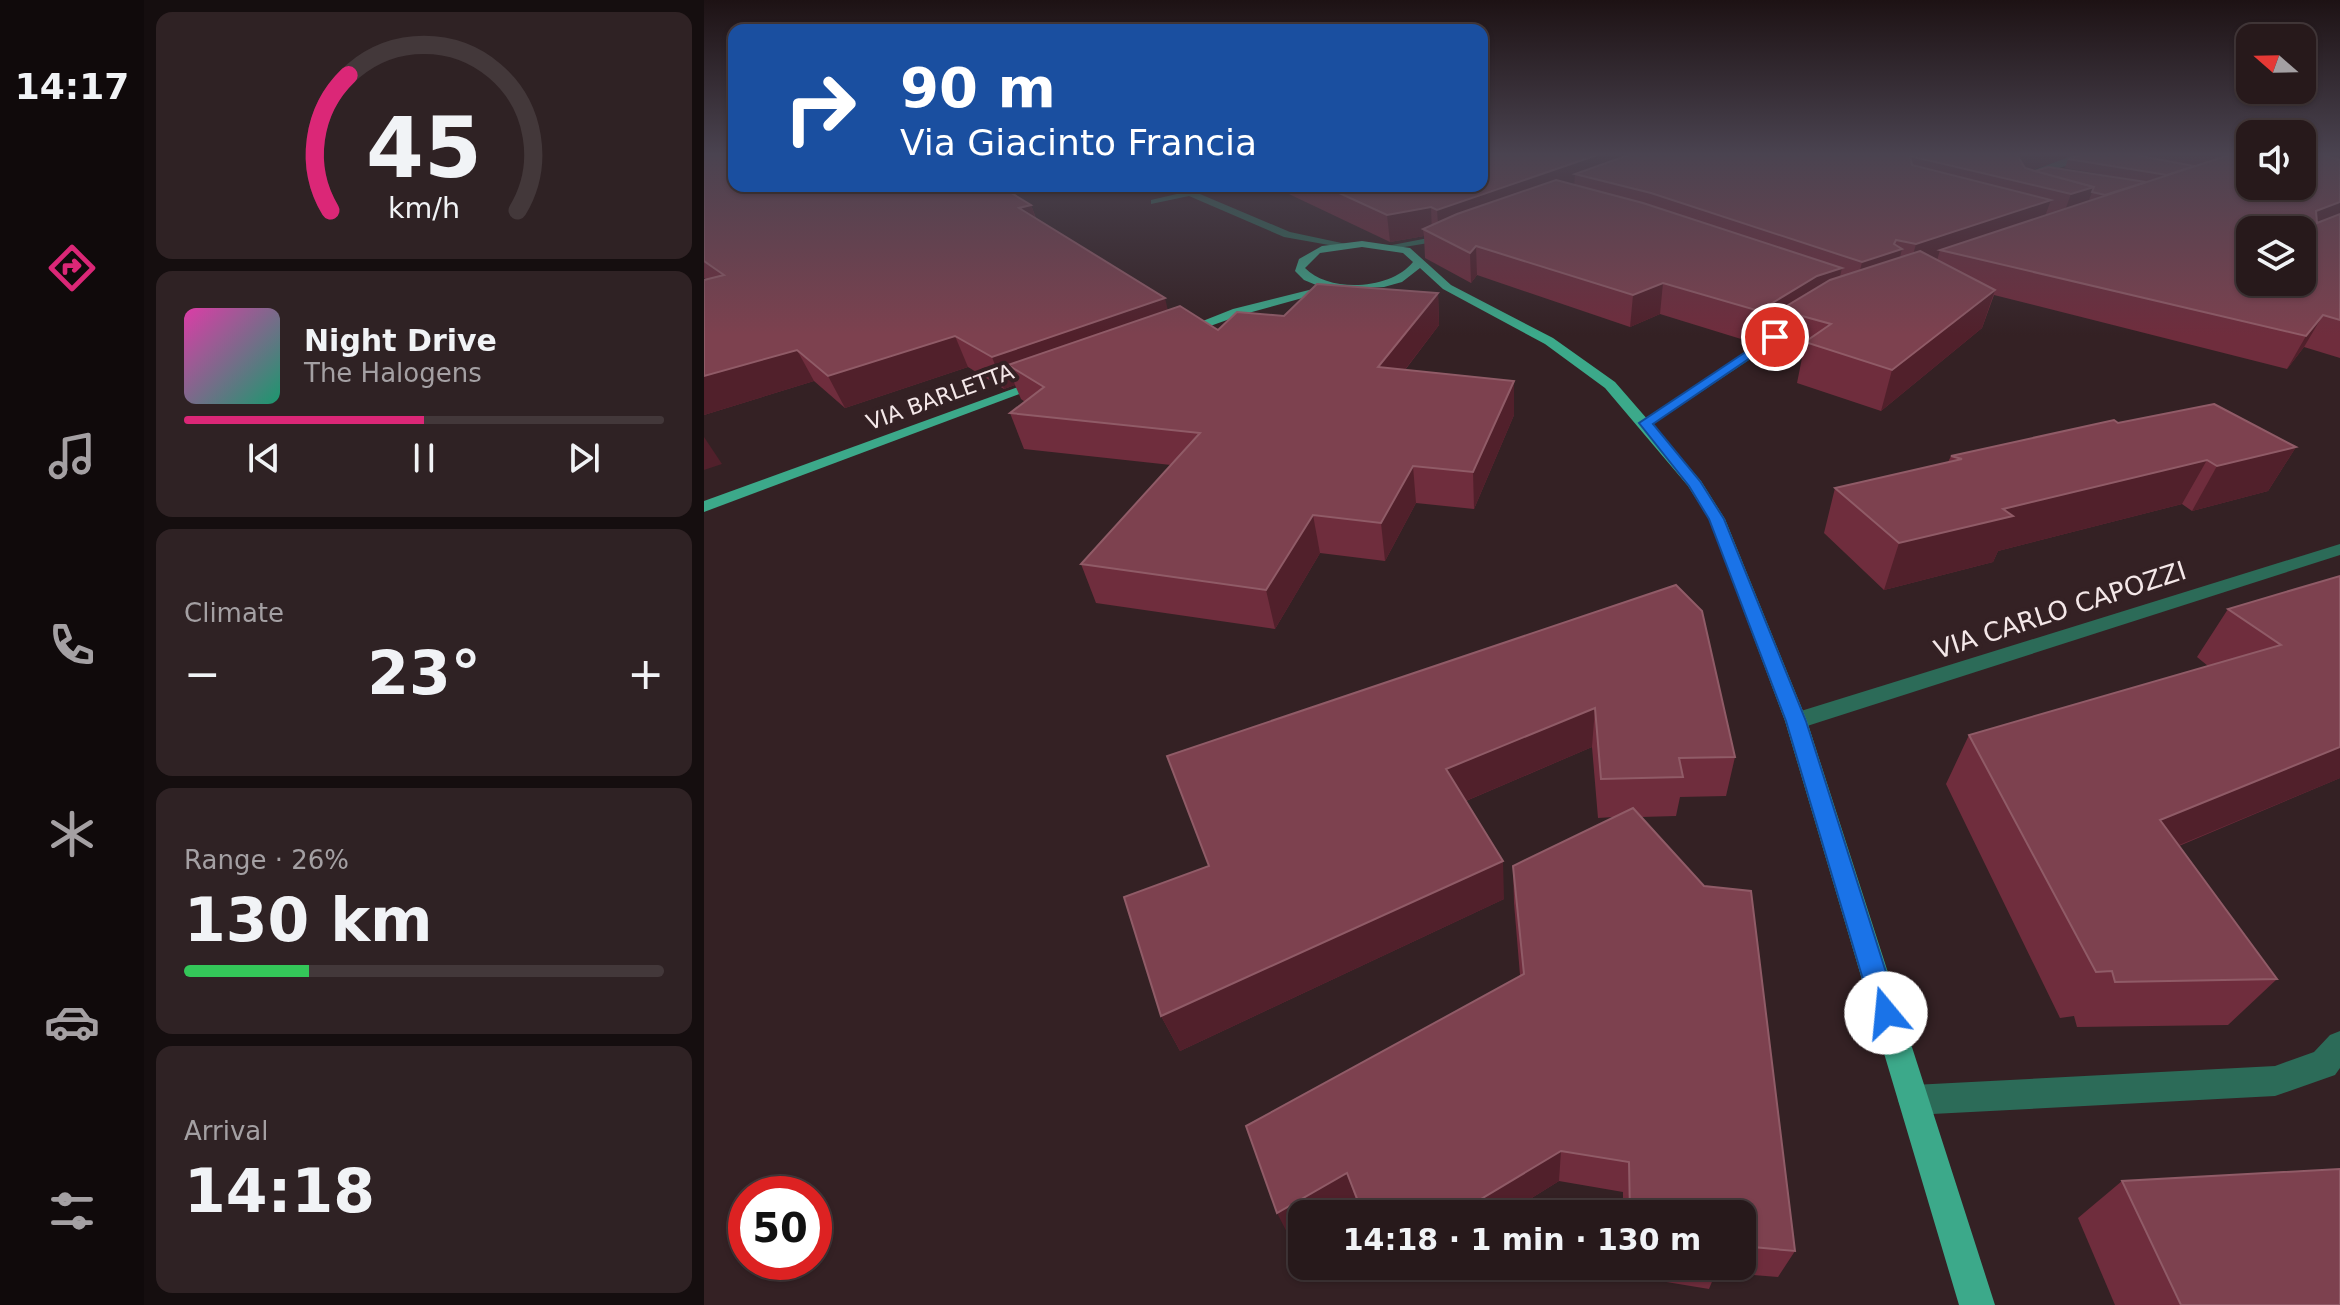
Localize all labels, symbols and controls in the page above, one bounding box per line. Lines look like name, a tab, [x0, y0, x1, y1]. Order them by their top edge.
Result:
north arrow	[2236, 24, 2316, 104]
map controls	[2236, 24, 2316, 296]
text: 90 m	[900, 55, 1056, 120]
icon: right	[768, 56, 872, 160]
text: 14:17	[15, 66, 129, 107]
text: 45	[366, 100, 482, 197]
button: sound	[2236, 120, 2316, 200]
text: Via Giacinto Francia	[900, 122, 1257, 163]
text: km/h	[388, 191, 460, 225]
button: layers	[2236, 216, 2316, 296]
icon: directions	[44, 240, 100, 296]
pin	[1741, 303, 1809, 371]
icon: arrive	[1753, 315, 1797, 359]
text: Night Drive	[304, 323, 497, 358]
text: The Halogens	[304, 358, 482, 388]
street label: VIA BARLETTA	[863, 359, 1017, 435]
icon: music	[44, 428, 100, 484]
icon: previous	[242, 436, 286, 480]
icon: pause	[402, 436, 446, 480]
icon: next	[562, 436, 606, 480]
street label: VIA CARLO CAPOZZI	[1930, 555, 2190, 665]
text: Climate	[184, 598, 284, 628]
icon: phone	[44, 617, 100, 673]
text: 23°	[367, 638, 481, 708]
text: −	[184, 648, 221, 699]
text: +	[627, 648, 664, 699]
icon: climate	[44, 806, 100, 862]
text: Range · 26%	[184, 845, 349, 875]
text: 130 km	[184, 885, 433, 955]
position arrow	[1844, 971, 1928, 1055]
icon: car	[44, 994, 100, 1050]
text: Arrival	[184, 1116, 268, 1146]
text: 14:18	[184, 1156, 375, 1226]
speed limit sign: 50	[728, 1176, 832, 1280]
icon: filters	[44, 1183, 100, 1239]
text: 14:18 · 1 min · 130 m	[1343, 1222, 1701, 1257]

